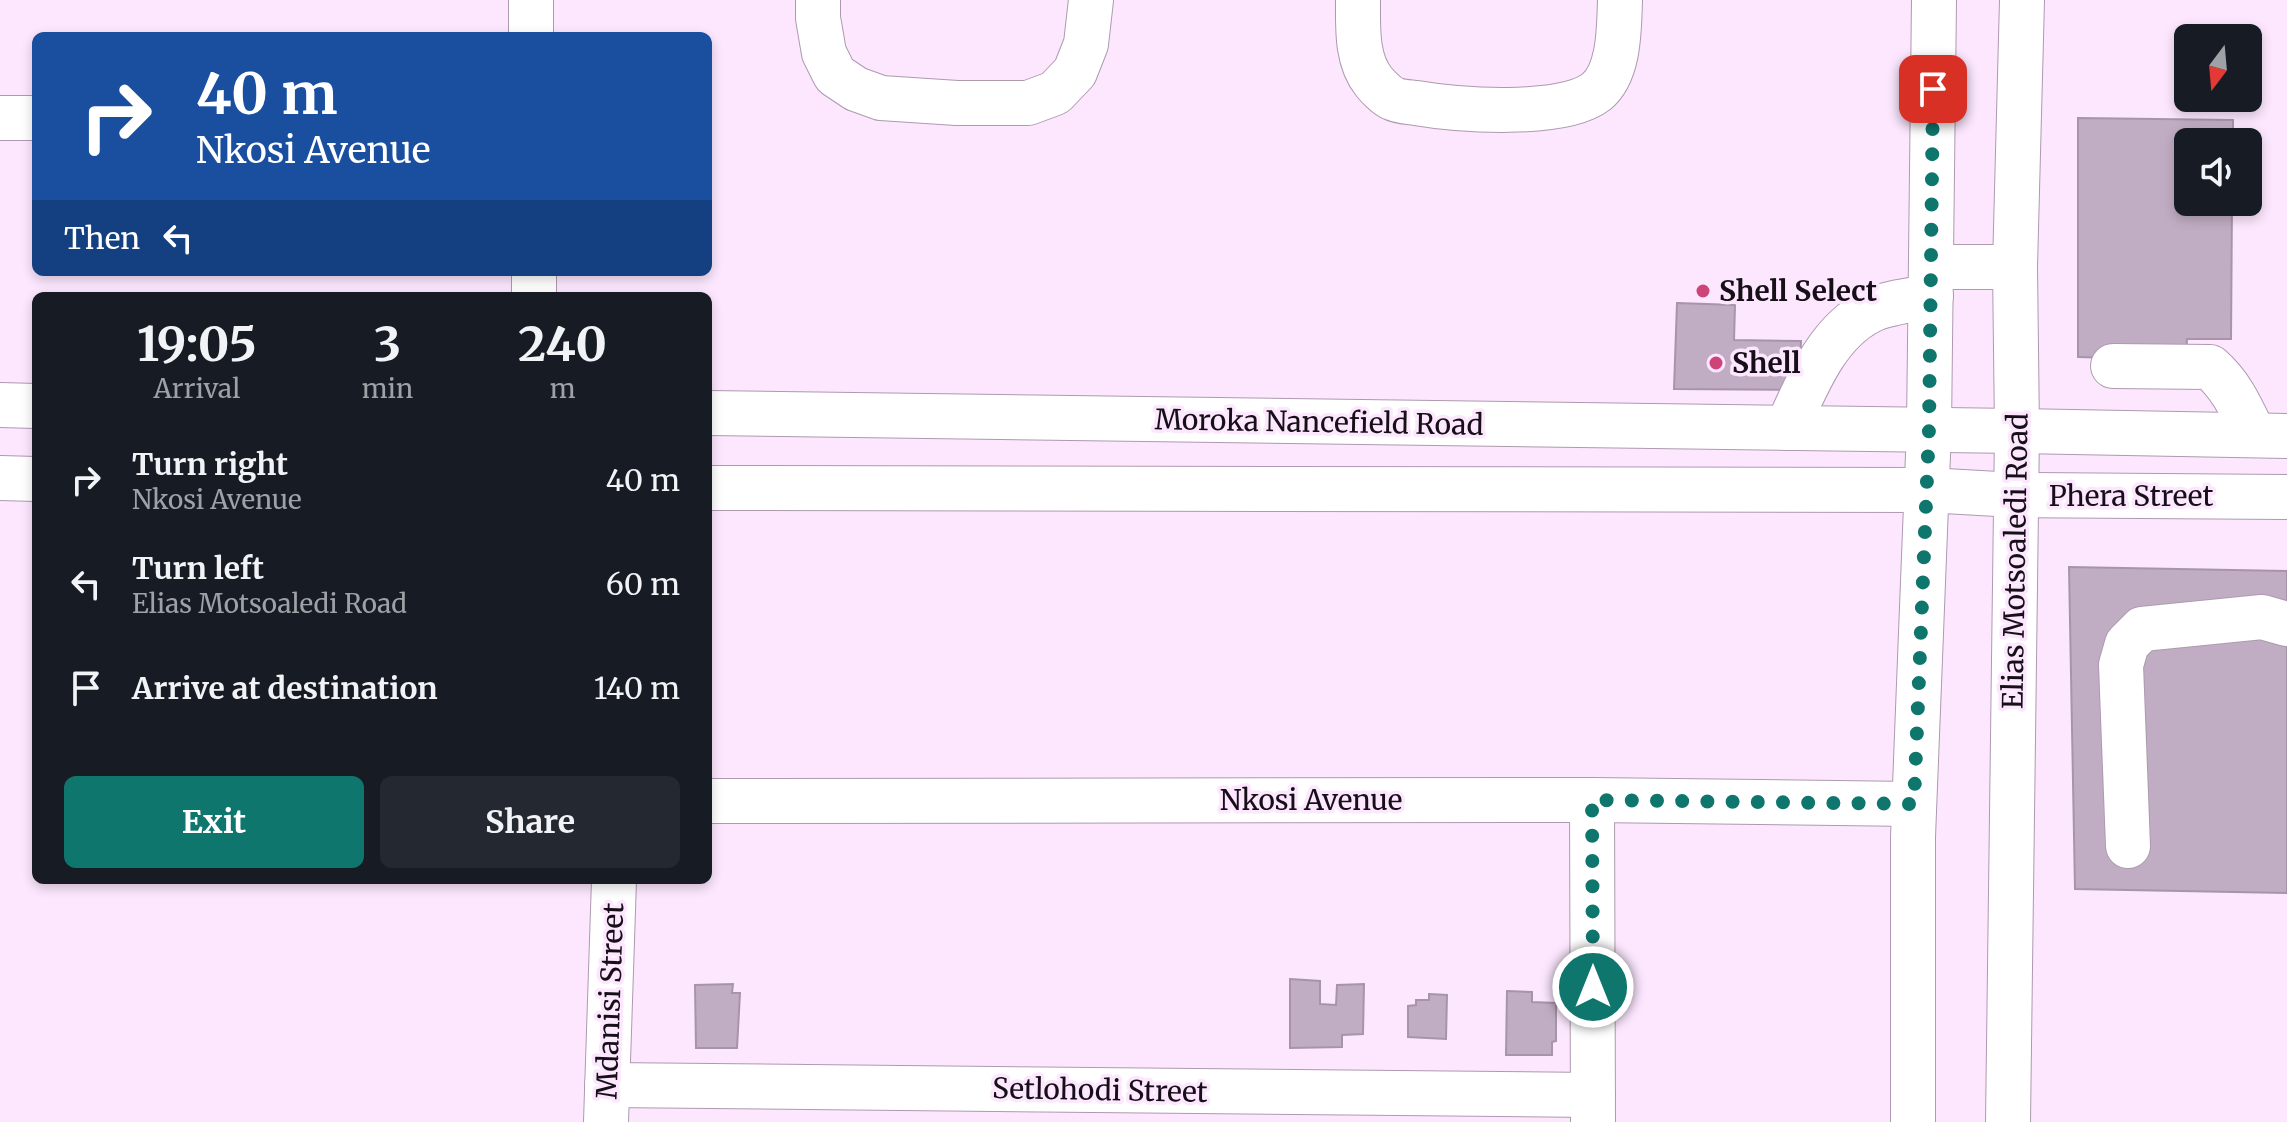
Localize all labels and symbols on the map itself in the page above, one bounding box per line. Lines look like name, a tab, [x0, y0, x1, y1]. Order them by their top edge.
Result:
north arrow	[2174, 24, 2262, 112]
pin	[1899, 55, 1967, 123]
place label: Shell Select	[1719, 273, 1877, 309]
marker: Shell Select	[1694, 282, 1712, 300]
place label: Shell	[1732, 345, 1801, 381]
marker: Shell	[1707, 354, 1725, 372]
street label: Moroka Nancefield Road	[1154, 401, 1484, 443]
street label: Elias Motsoaledi Road	[1994, 413, 2036, 709]
street label: Phera Street	[2049, 478, 2213, 514]
street label: Nkosi Avenue	[1220, 782, 1402, 818]
street label: Mdanisi Street	[589, 902, 631, 1100]
position arrow	[1551, 945, 1635, 1029]
street label: Setlohodi Street	[992, 1070, 1208, 1110]

